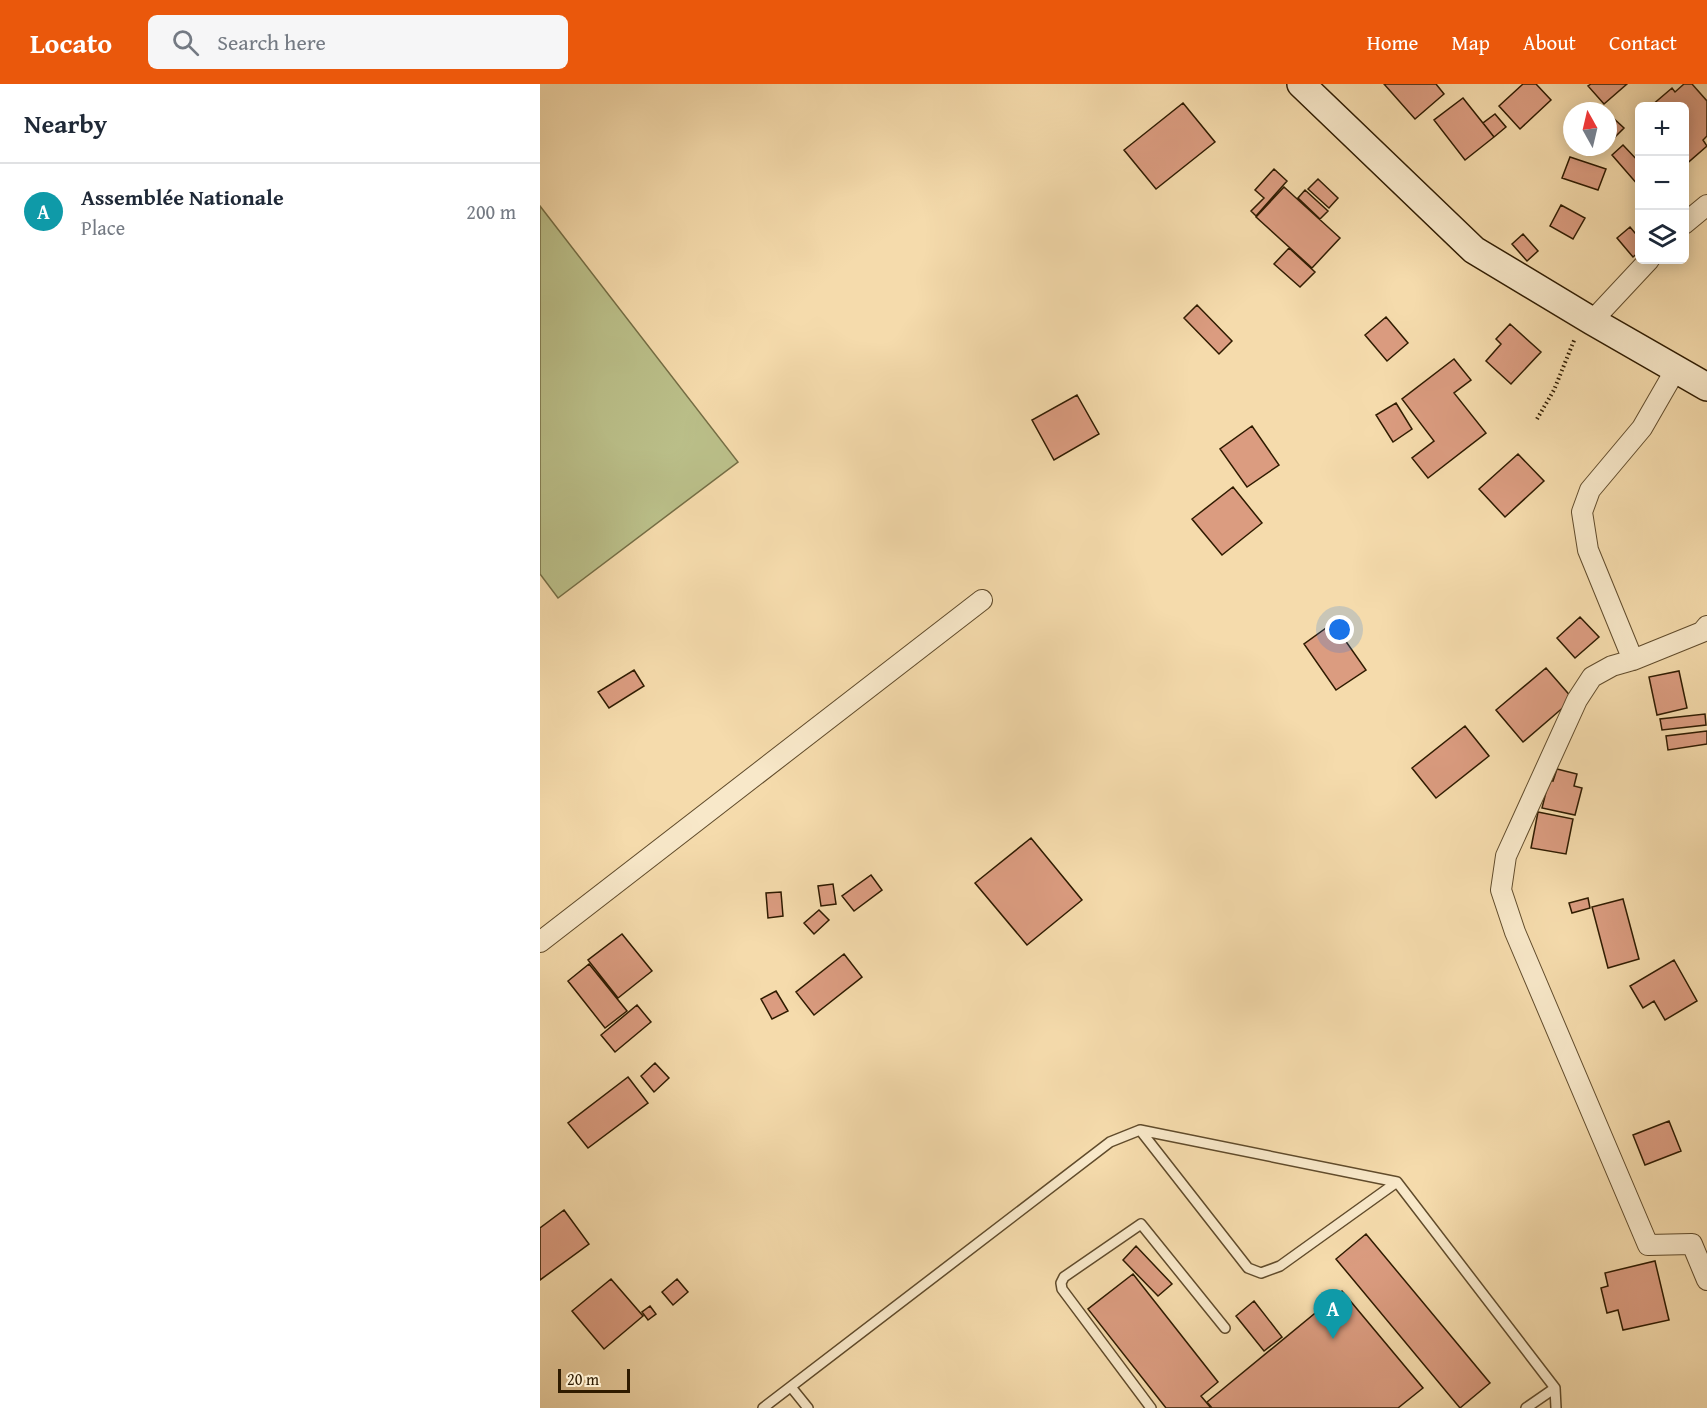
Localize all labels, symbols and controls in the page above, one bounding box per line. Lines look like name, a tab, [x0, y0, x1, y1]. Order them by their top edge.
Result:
search box	[148, 15, 568, 69]
text: Locato	[30, 22, 112, 63]
icon: search	[169, 26, 202, 59]
text: Search here	[217, 26, 326, 58]
text: Home	[1367, 27, 1418, 58]
text: Map	[1451, 27, 1490, 58]
text: About	[1523, 27, 1576, 58]
text: Contact	[1609, 27, 1677, 58]
north arrow	[1563, 102, 1617, 156]
map controls	[1635, 102, 1689, 264]
button: +	[1635, 102, 1689, 156]
text: Nearby	[24, 104, 107, 143]
button: −	[1635, 156, 1689, 210]
text: Assemblée Nationale	[81, 181, 284, 213]
text: A	[37, 197, 50, 226]
text: 200 m	[466, 197, 516, 226]
button: layers	[1635, 210, 1689, 264]
text: Place	[81, 213, 125, 242]
your location	[1325, 615, 1354, 644]
pin: A	[1314, 1290, 1352, 1339]
scale bar	[558, 1366, 630, 1394]
text: 20 m	[567, 1367, 599, 1391]

